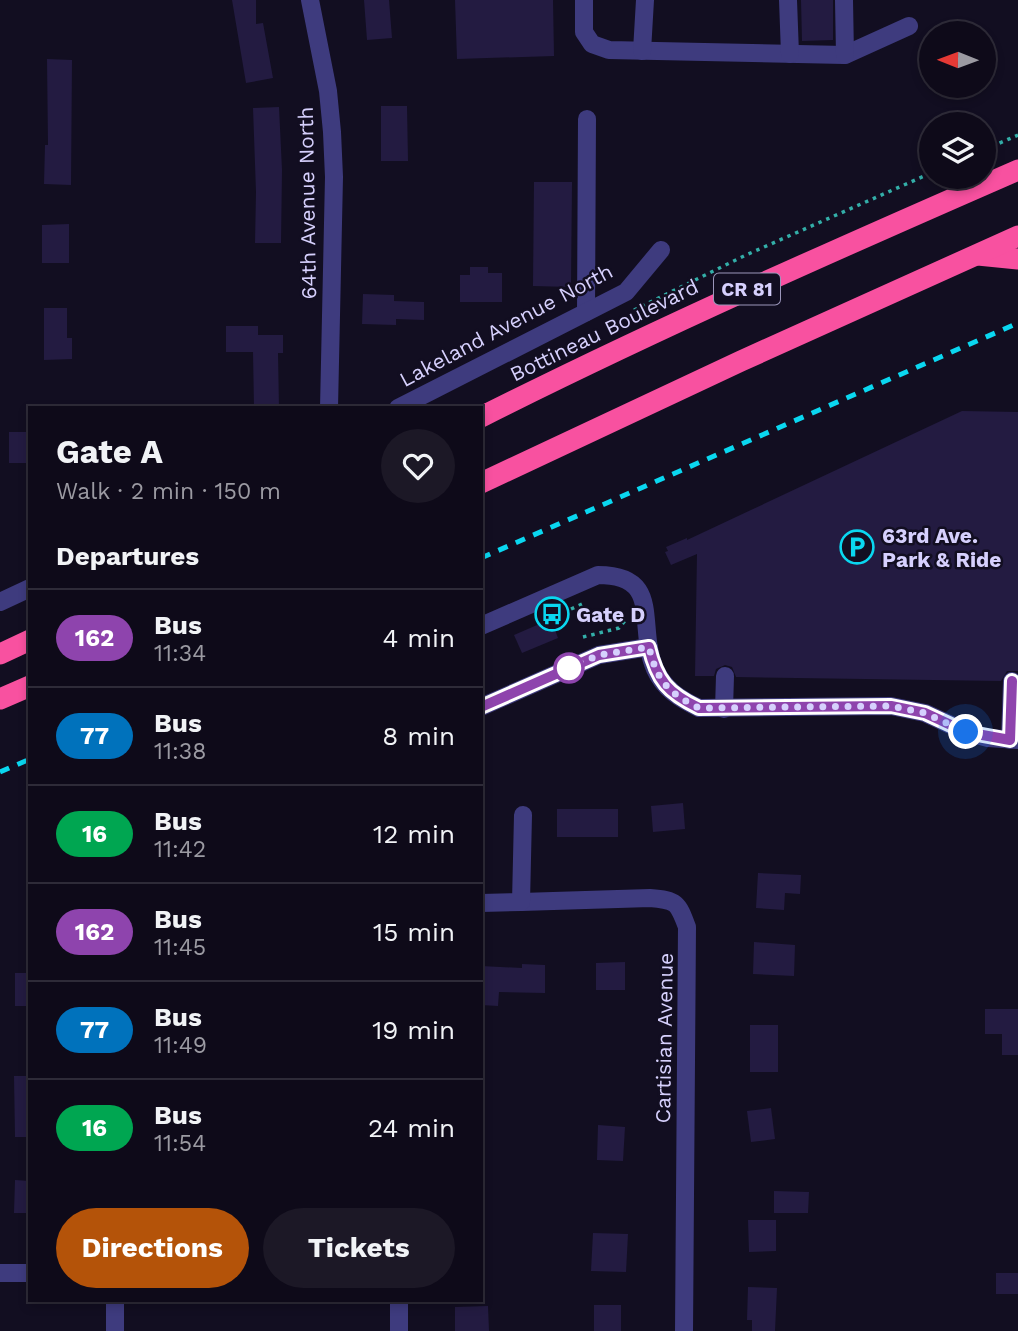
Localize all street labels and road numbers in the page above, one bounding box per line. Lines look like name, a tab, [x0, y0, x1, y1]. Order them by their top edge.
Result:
street label: 64th Avenue North	[293, 106, 321, 300]
street label: Lakeland Avenue North	[395, 258, 617, 392]
street label: Bottineau Boulevard	[506, 273, 702, 387]
road number: CR 81	[714, 274, 780, 304]
street label: Cartisian Avenue	[650, 952, 678, 1124]

